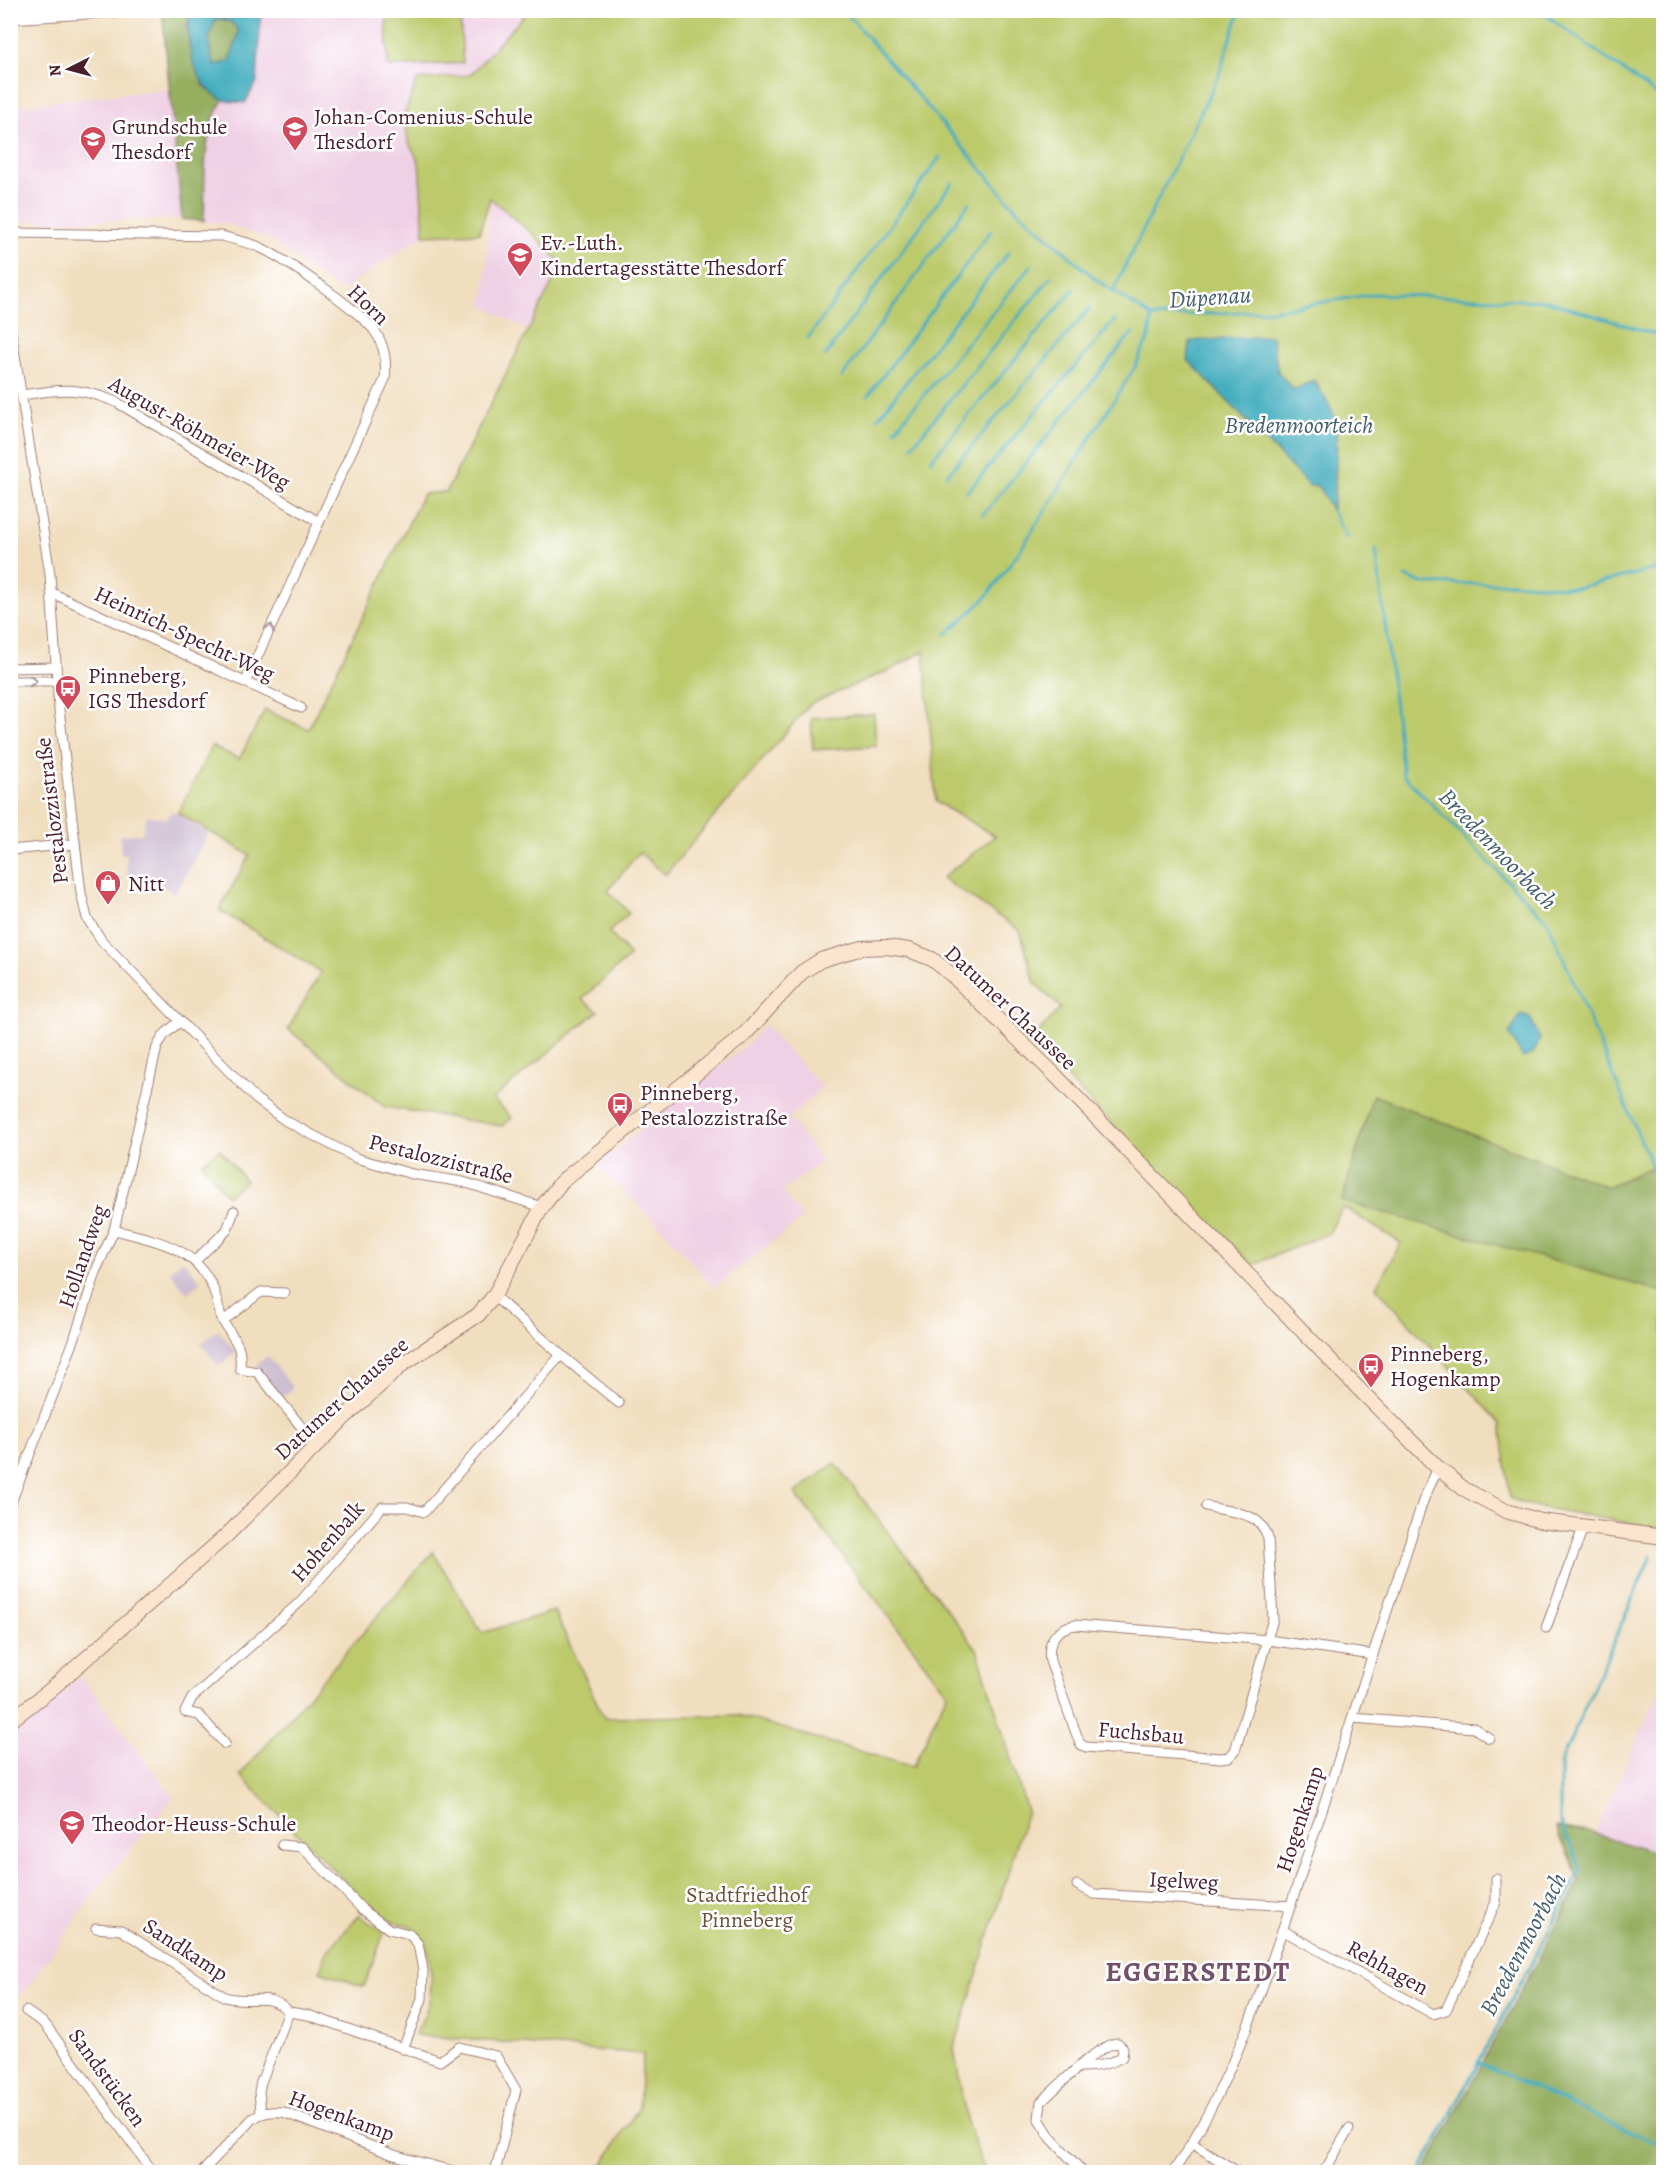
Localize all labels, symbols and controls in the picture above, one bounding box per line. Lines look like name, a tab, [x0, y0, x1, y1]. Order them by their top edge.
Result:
north arrow	[39, 39, 99, 99]
text: N	[43, 63, 67, 77]
place label: Johan-Comenius-Schule Thesdorf	[314, 102, 533, 157]
place label: Grundschule Thesdorf	[112, 112, 227, 167]
school or university icon: Johan-Comenius-Schule Thesdorf	[280, 114, 310, 152]
school or university icon: Grundschule Thesdorf	[78, 124, 108, 162]
place label: Ev.-Luth. Kindertagesstätte Thesdorf	[540, 228, 786, 283]
school or university icon: Ev.-Luth. Kindertagesstätte Thesdorf	[505, 240, 535, 278]
street label: Horn	[341, 277, 396, 332]
water label: Düpenau	[1168, 278, 1252, 316]
street label: August-Röhmeier-Weg	[102, 368, 296, 497]
water label: Bredenmoorteich	[1225, 409, 1373, 441]
street label: Heinrich-Specht-Weg	[89, 579, 280, 689]
one-way arrow	[263, 624, 275, 635]
place label: Pinneberg, IGS Thesdorf	[88, 661, 208, 716]
bus stop icon: Pinneberg, IGS Thesdorf	[53, 673, 83, 711]
one-way arrow	[29, 675, 38, 687]
street label: Pestalozzistraße	[28, 736, 76, 886]
water label: Breedenmoorbach	[1432, 781, 1564, 917]
shop icon: Nitt	[93, 868, 123, 906]
place label: Nitt	[128, 869, 164, 899]
street label: Datumer Chaussee	[938, 938, 1083, 1077]
place label: Pinneberg, Pestalozzistraße	[640, 1078, 788, 1133]
bus stop icon: Pinneberg, Pestalozzistraße	[605, 1090, 635, 1128]
street label: Pestalozzistraße	[366, 1127, 516, 1191]
street label: Hollandweg	[51, 1200, 115, 1312]
street label: Datumer Chaussee	[268, 1330, 415, 1467]
place label: Pinneberg, Hogenkamp	[1390, 1339, 1501, 1394]
bus stop icon: Pinneberg, Hogenkamp	[1356, 1351, 1386, 1389]
street label: Hohenbalk	[284, 1495, 371, 1589]
street label: Fuchsbau	[1097, 1714, 1185, 1752]
street label: Hogenkamp	[1269, 1762, 1331, 1877]
school or university icon: Theodor-Heuss-Schule	[57, 1808, 87, 1846]
place label: Theodor-Heuss-Schule	[92, 1809, 296, 1839]
street label: Igelweg	[1148, 1864, 1219, 1898]
water label: Breedenmoorbach	[1472, 1867, 1574, 2021]
park label: Stadtfriedhof Pinneberg	[686, 1880, 811, 1935]
street label: Sandkamp	[137, 1911, 234, 1989]
street label: Rehhagen	[1341, 1933, 1434, 2003]
district label: EGGERSTEDT	[1105, 1953, 1291, 1991]
street label: Sandstücken	[61, 2022, 153, 2133]
street label: Hogenkamp	[285, 2083, 399, 2149]

